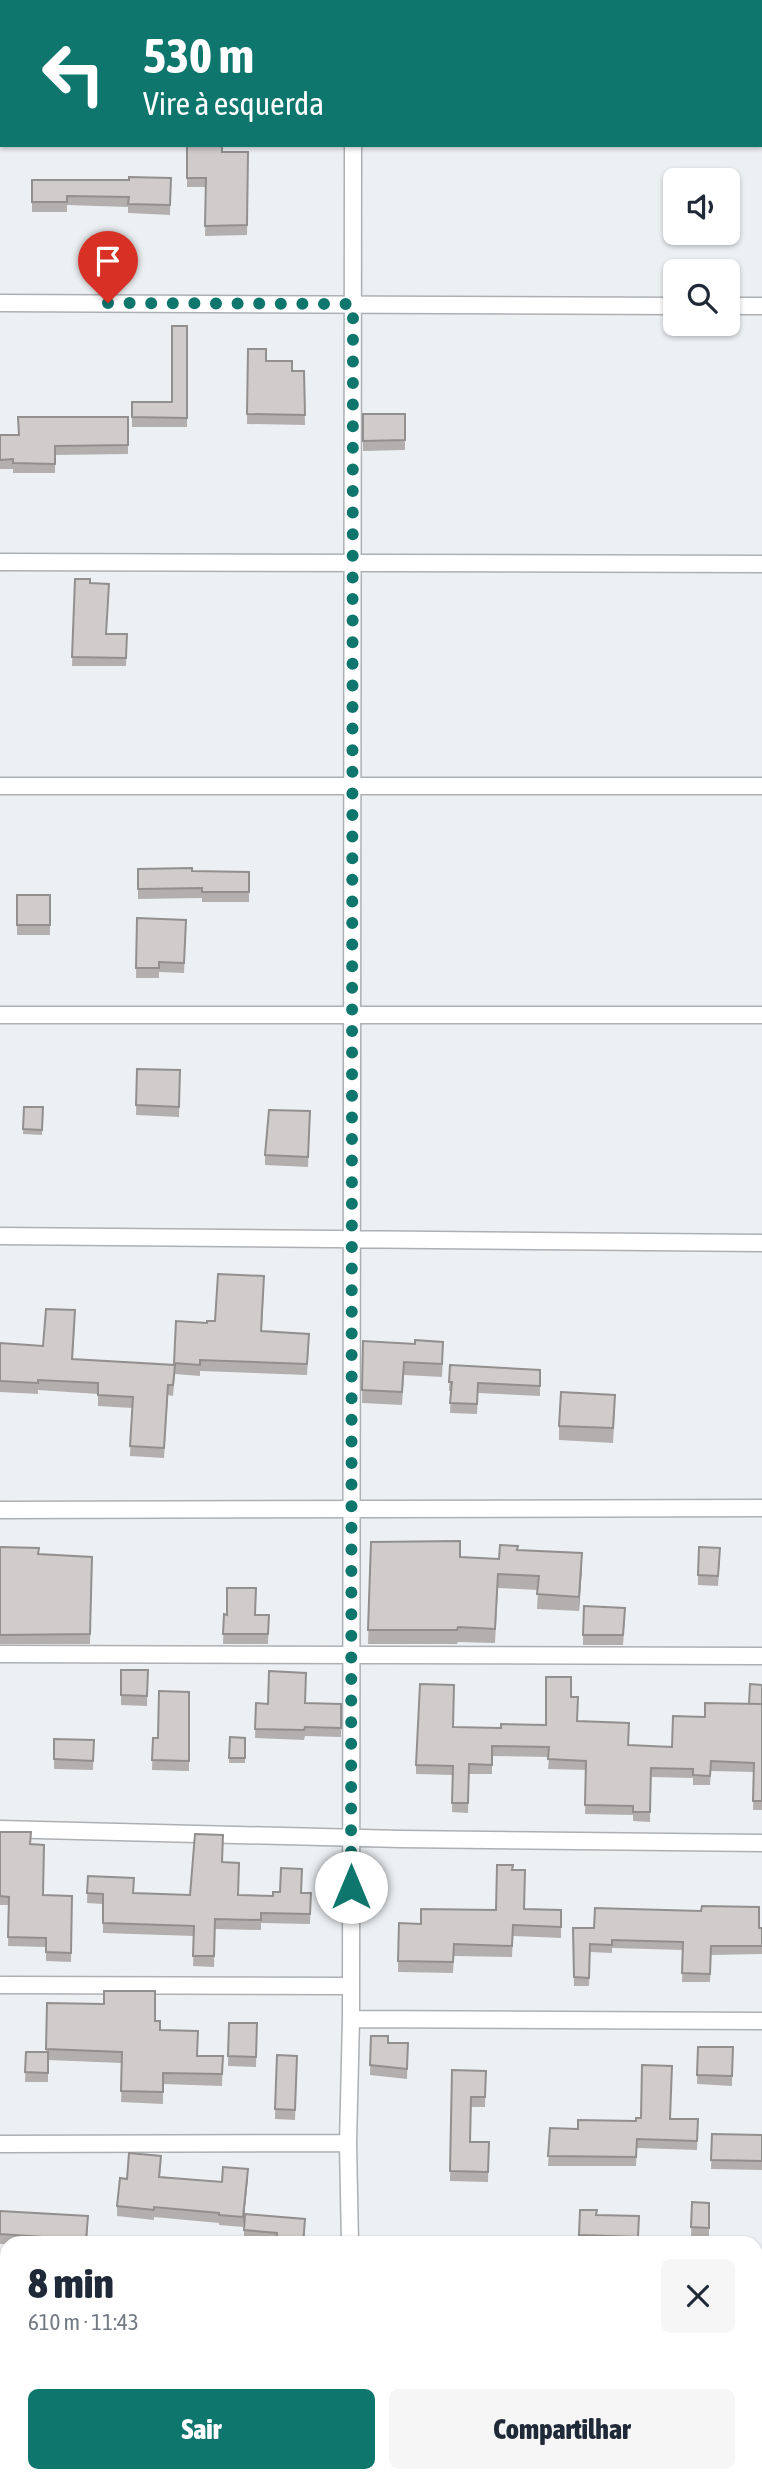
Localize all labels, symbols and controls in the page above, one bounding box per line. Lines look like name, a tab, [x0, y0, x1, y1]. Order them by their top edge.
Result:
text: 530 m	[143, 27, 254, 83]
icon: left	[28, 28, 119, 119]
text: Vire à esquerda	[143, 85, 324, 122]
map controls	[663, 168, 740, 336]
button: sound	[663, 168, 740, 245]
pin	[78, 231, 138, 303]
icon: arrive	[89, 242, 127, 280]
button: search	[663, 259, 740, 336]
position arrow	[314, 1850, 388, 1924]
text: 8 min	[28, 2259, 114, 2307]
button: close	[661, 2259, 735, 2333]
text: 610 m · 11:43	[28, 2309, 139, 2335]
button: Sair	[28, 2389, 375, 2469]
button: Compartilhar	[389, 2389, 735, 2469]

